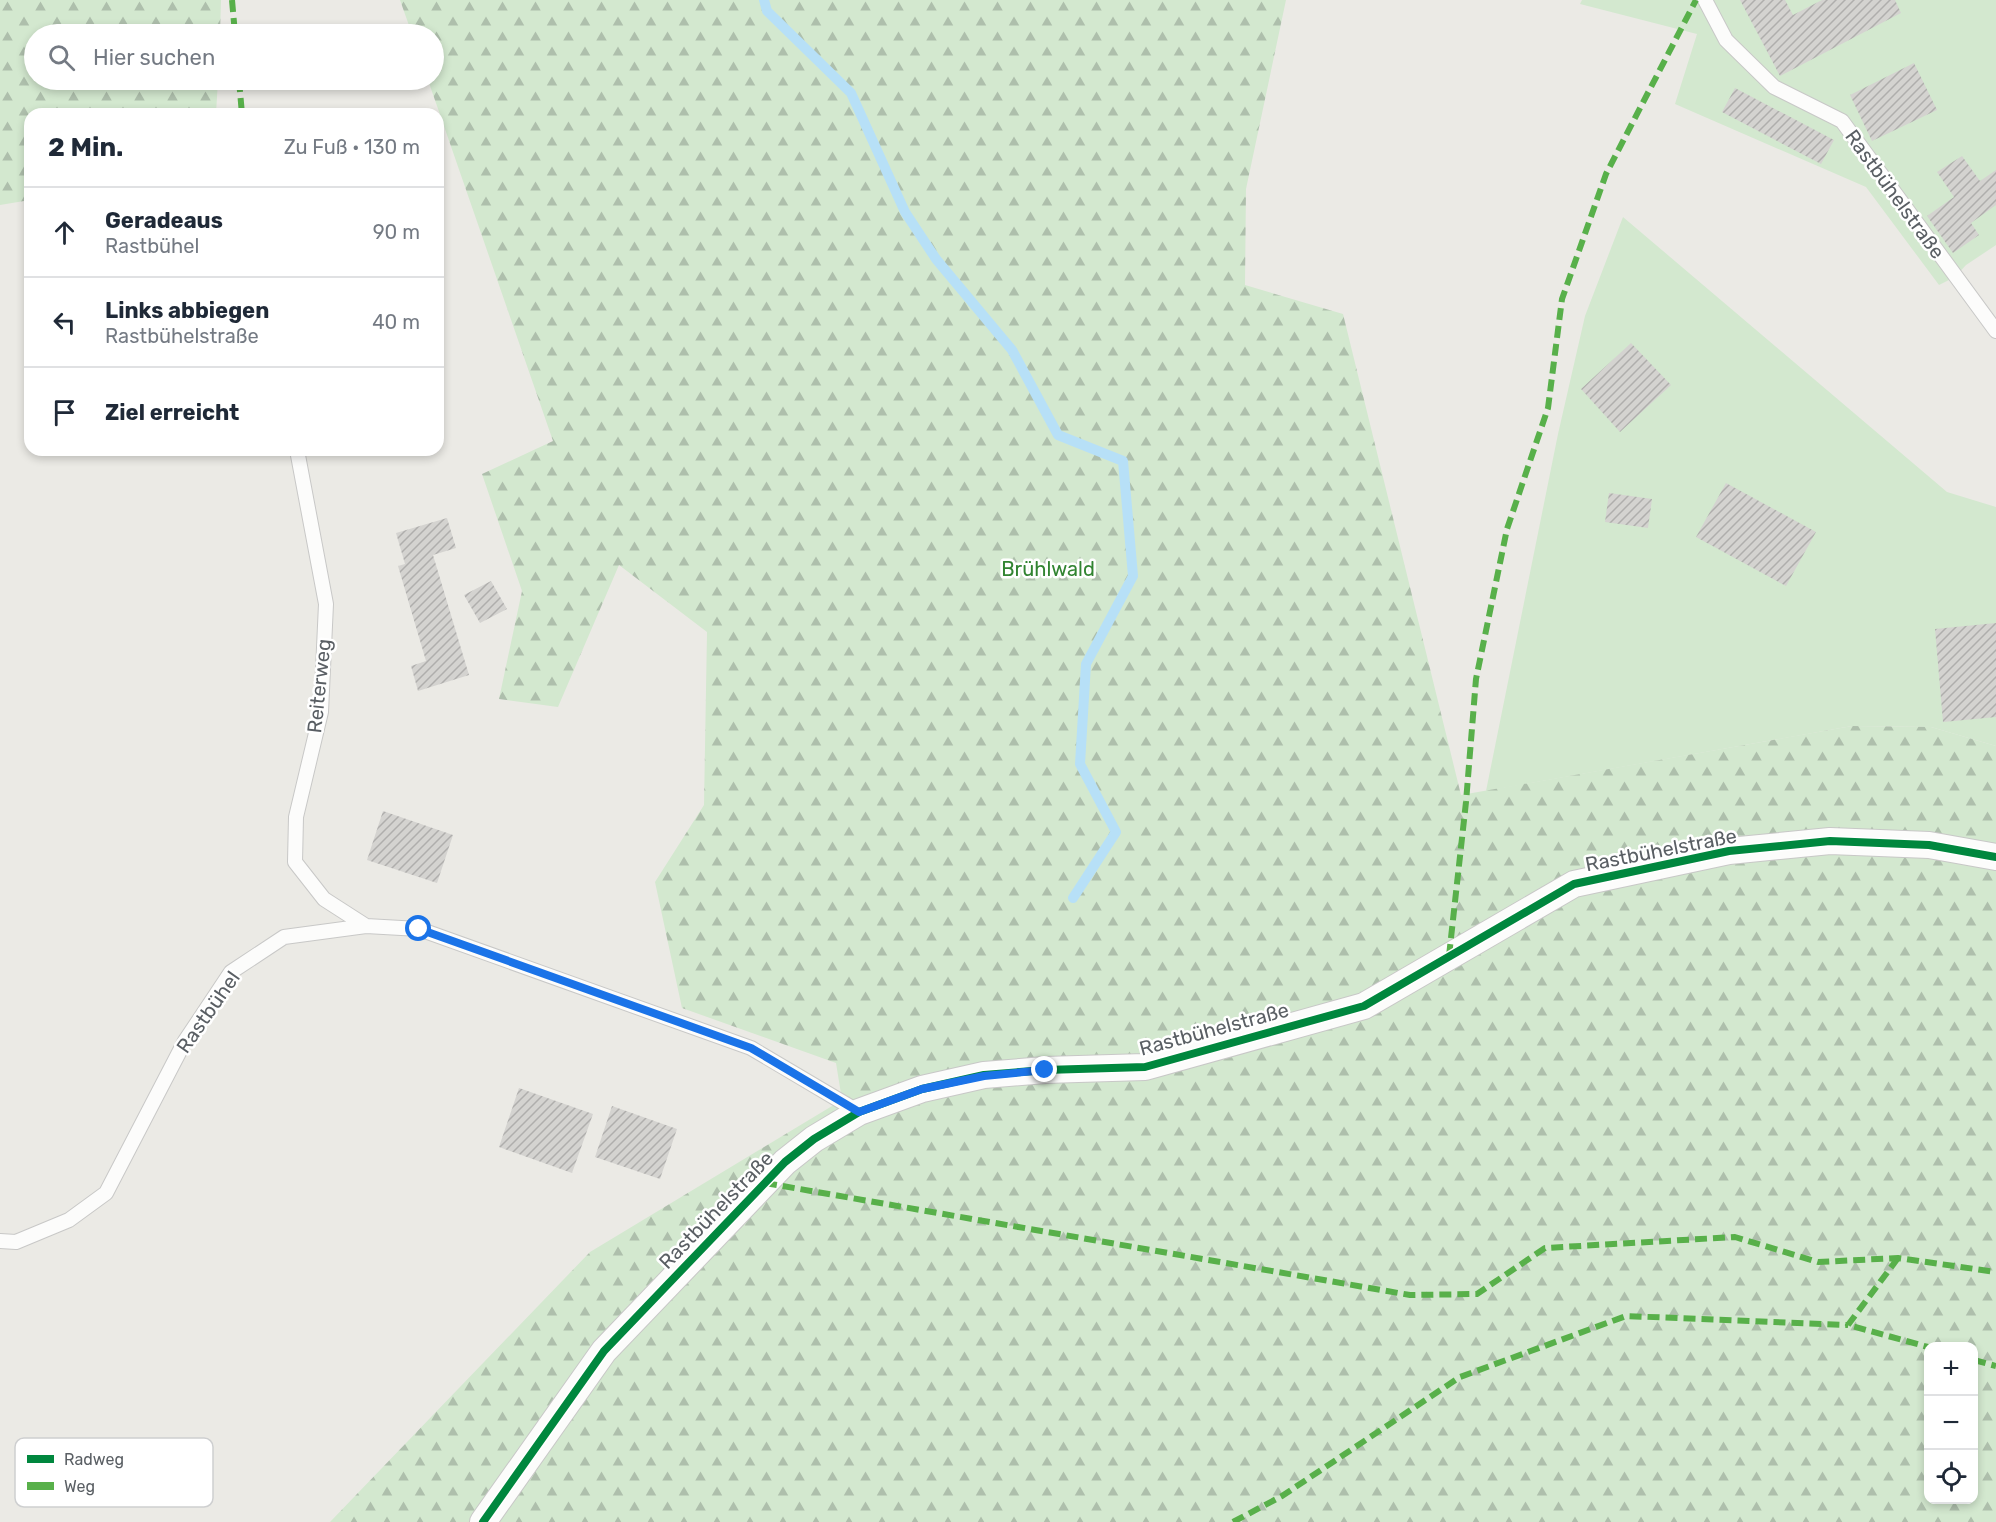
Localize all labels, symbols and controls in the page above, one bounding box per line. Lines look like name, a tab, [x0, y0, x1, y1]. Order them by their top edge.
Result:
search box	[24, 24, 444, 90]
icon: search	[45, 41, 78, 74]
text: Hier suchen	[93, 44, 215, 71]
street label: Rastbühelstraße	[1840, 125, 1950, 263]
text: 2 Min.	[48, 132, 124, 163]
text: Zu Fuß · 130 m	[284, 135, 420, 159]
text: Geradeaus	[105, 207, 223, 234]
icon: ahead	[48, 216, 81, 249]
text: 90 m	[373, 220, 420, 244]
text: Rastbühel	[105, 234, 199, 258]
text: Links abbiegen	[105, 297, 269, 324]
icon: left	[48, 306, 81, 339]
text: 40 m	[372, 310, 420, 334]
text: Rastbühelstraße	[105, 324, 259, 348]
icon: arrive	[48, 396, 81, 429]
text: Ziel erreicht	[105, 399, 239, 426]
park label: Brühlwald	[1001, 557, 1095, 581]
street label: Reiterweg	[302, 638, 336, 734]
street label: Rastbühelstraße	[1583, 824, 1739, 876]
route start	[405, 915, 431, 941]
street label: Rastbühel	[171, 966, 245, 1058]
street label: Rastbühelstraße	[1137, 998, 1291, 1060]
route end	[1031, 1056, 1057, 1082]
street label: Rastbühelstraße	[654, 1146, 778, 1274]
map controls	[1924, 1342, 1978, 1504]
button: +	[1924, 1342, 1978, 1396]
button: −	[1924, 1396, 1978, 1450]
legend	[15, 1438, 213, 1507]
text: Radweg	[64, 1450, 124, 1469]
button: locate	[1924, 1450, 1978, 1504]
text: Weg	[64, 1477, 95, 1496]

